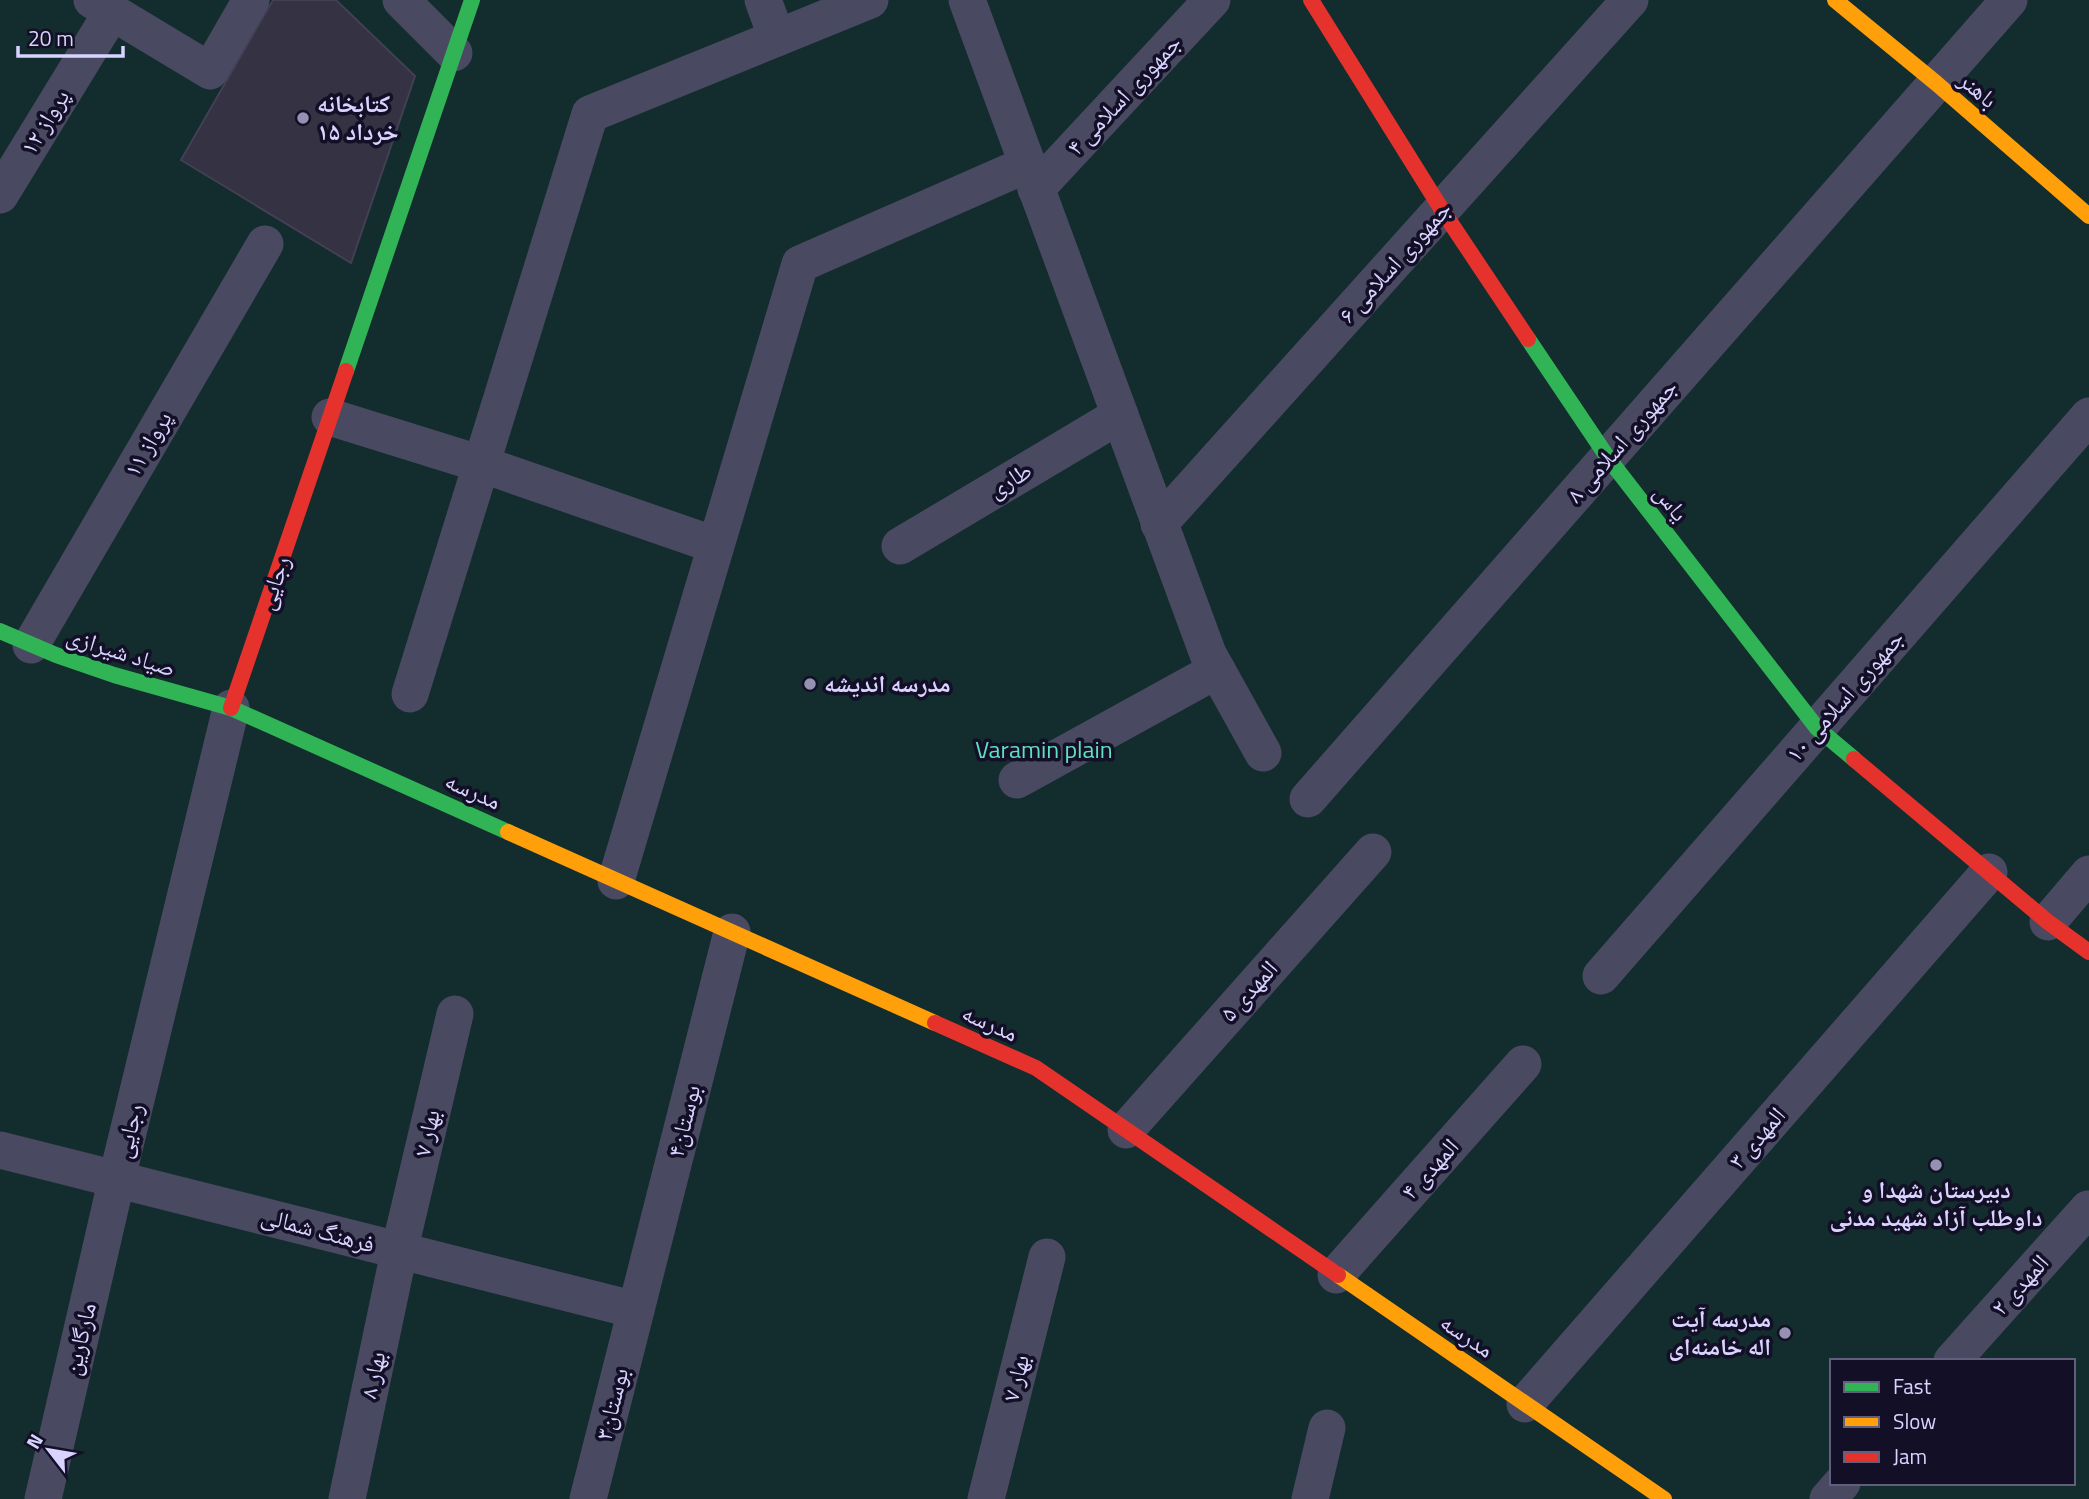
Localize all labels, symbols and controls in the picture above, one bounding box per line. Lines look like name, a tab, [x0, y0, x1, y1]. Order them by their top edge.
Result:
scale bar	[18, 14, 122, 58]
text: 20 m	[28, 22, 74, 54]
street label: جمهوری اسلامی ۴	[1057, 26, 1189, 163]
street label: باهنر	[1950, 61, 2006, 116]
street label: پرواز ۱۲	[10, 82, 78, 161]
place label: کتابخانه ۱۵ خرداد	[317, 85, 398, 149]
marker: کتابخانه ۱۵ خرداد	[295, 110, 311, 126]
street label: جمهوری اسلامی ۶	[1329, 192, 1459, 331]
street label: جمهوری اسلامی ۸	[1557, 370, 1686, 510]
street label: پرواز ۱۱	[114, 404, 180, 483]
street label: طاری	[980, 452, 1038, 506]
street label: یاس	[1646, 476, 1698, 529]
street label: رجایی	[247, 551, 299, 615]
street label: صیاد شیرازی	[62, 617, 180, 686]
street label: جمهوری اسلامی ۱۰	[1776, 621, 1912, 770]
place label: مدرسه اندیشه	[824, 665, 951, 701]
marker: مدرسه اندیشه	[802, 676, 818, 692]
park label: Varamin plain	[975, 731, 1113, 767]
street label: مدرسه	[439, 762, 507, 818]
street label: المهدی ۵	[1211, 951, 1286, 1029]
street label: مدرسه	[956, 994, 1024, 1050]
street label: بوستان۴	[657, 1081, 709, 1161]
street label: المهدی ۳	[1719, 1098, 1793, 1176]
street label: رجایی	[104, 1100, 152, 1162]
street label: بهار ۷	[403, 1106, 449, 1160]
street label: المهدی ۴	[1392, 1129, 1467, 1207]
marker: دبیرستان شهدا و داوطلب آزاد شهید مدنی	[1928, 1157, 1944, 1173]
place label: دبیرستان شهدا و داوطلب آزاد شهید مدنی	[1829, 1171, 2043, 1235]
street label: فرهنگ شمالی	[257, 1197, 379, 1261]
street label: المهدی ۲	[1982, 1245, 2057, 1323]
street label: مارگارین	[53, 1299, 105, 1379]
place label: مدرسه آیت اله خامنه‌ای	[1668, 1300, 1771, 1364]
street label: مدرسه	[1433, 1304, 1502, 1366]
marker: مدرسه آیت اله خامنه‌ای	[1777, 1325, 1793, 1341]
street label: بهار ۸	[350, 1348, 395, 1402]
street label: بهار ۷	[992, 1351, 1038, 1405]
legend	[1830, 1359, 2075, 1485]
street label: بوستان۳	[585, 1364, 637, 1444]
text: Fast	[1893, 1370, 1932, 1402]
text: Slow	[1893, 1405, 1936, 1437]
north arrow	[14, 1415, 84, 1485]
text: N	[18, 1428, 50, 1454]
text: Jam	[1893, 1440, 1927, 1472]

